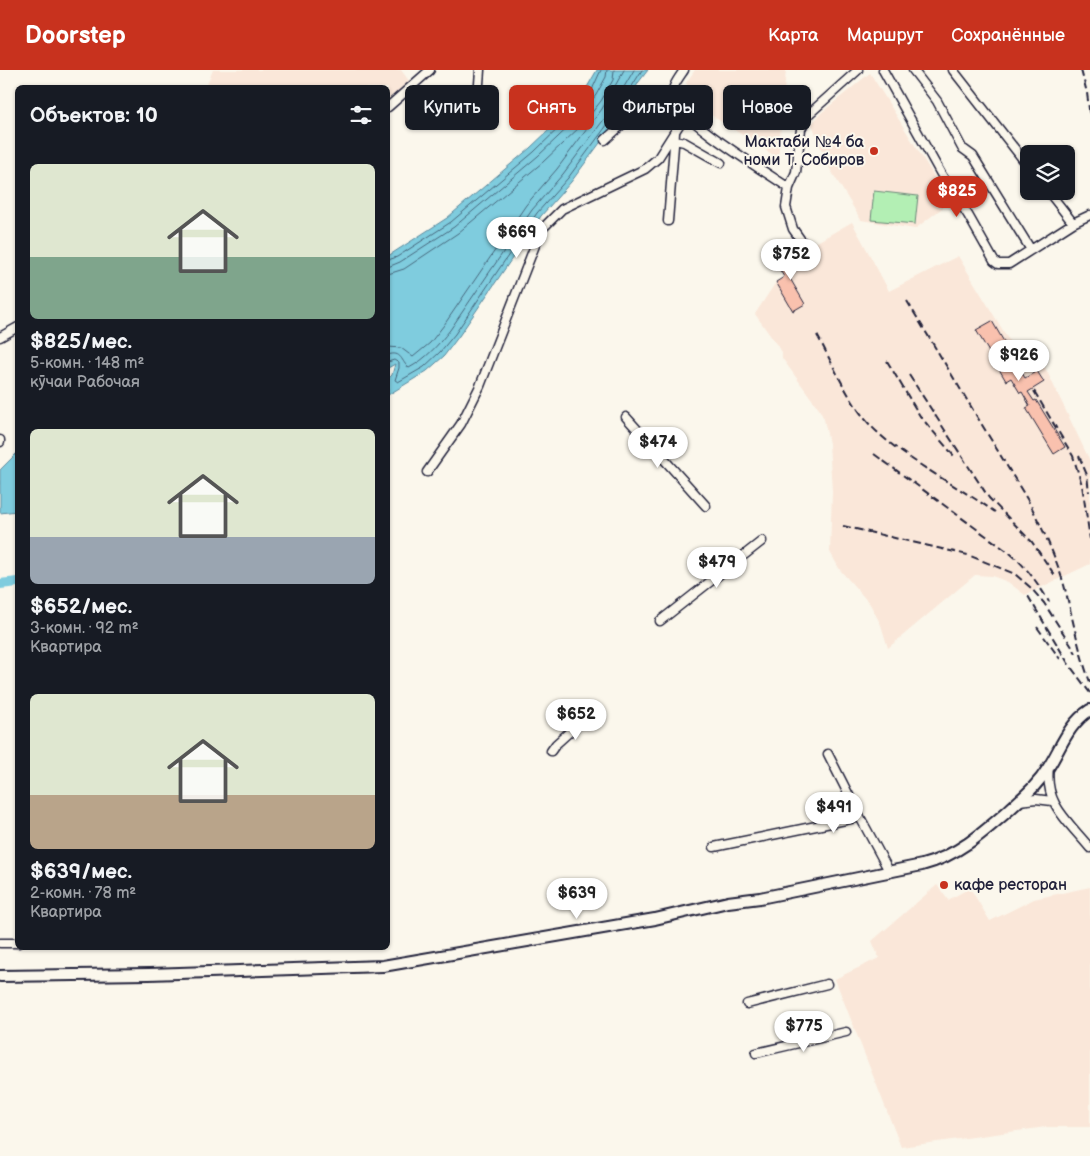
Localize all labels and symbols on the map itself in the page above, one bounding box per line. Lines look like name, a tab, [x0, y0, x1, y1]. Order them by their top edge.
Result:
place label: Мактаби №4 ба номи Т. Собиров	[743, 133, 865, 170]
marker: Мактаби №4 ба номи Т. Собиров	[868, 145, 880, 157]
pin: $825	[927, 176, 987, 218]
pin: $669	[487, 216, 547, 259]
pin: $752	[761, 238, 821, 281]
pin: $926	[989, 340, 1049, 382]
pin: $474	[628, 426, 688, 469]
pin: $479	[687, 546, 747, 589]
pin: $652	[546, 698, 606, 741]
pin: $491	[804, 792, 864, 834]
place label: кафе ресторан	[954, 876, 1067, 895]
pin: $639	[547, 878, 607, 920]
marker: кафе ресторан	[938, 879, 950, 891]
pin: $775	[774, 1010, 834, 1053]

